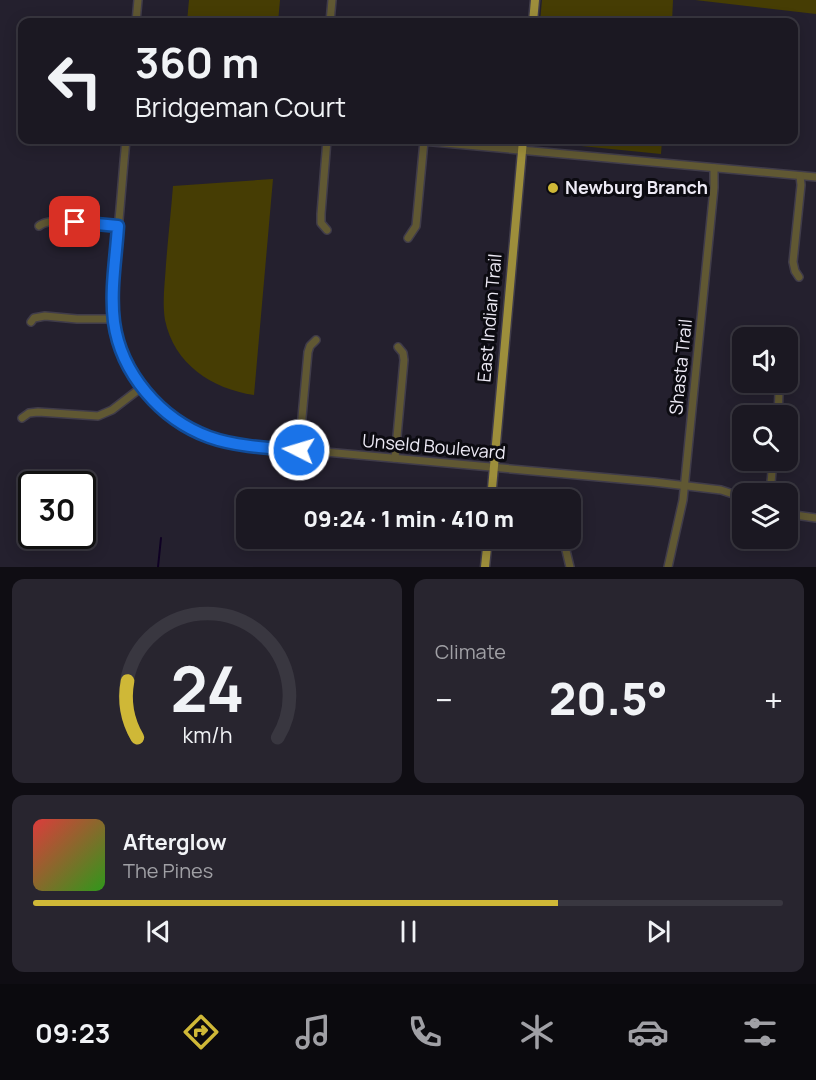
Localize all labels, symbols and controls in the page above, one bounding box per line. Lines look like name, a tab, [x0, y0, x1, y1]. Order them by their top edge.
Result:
text: 360 m	[135, 33, 259, 91]
icon: left	[36, 42, 114, 120]
text: Bridgeman Court	[135, 88, 346, 125]
place label: Newburg Branch	[565, 175, 708, 199]
marker: Newburg Branch	[546, 181, 560, 195]
pin	[49, 196, 100, 247]
icon: arrive	[58, 205, 91, 238]
street label: East Indian Trail	[471, 253, 507, 383]
street label: Shasta Trail	[663, 318, 697, 416]
map controls	[732, 327, 798, 549]
button: sound	[732, 327, 798, 393]
button: search	[732, 405, 798, 471]
position arrow	[267, 418, 331, 482]
street label: Unseld Boulevard	[361, 428, 507, 464]
speed limit sign: 30	[18, 471, 96, 549]
button: layers	[732, 483, 798, 549]
text: 09:24 · 1 min · 410 m	[303, 504, 514, 534]
text: Climate	[435, 638, 506, 665]
text: 24	[170, 645, 244, 731]
text: 20.5°	[549, 667, 668, 729]
text: −	[435, 677, 453, 722]
text: +	[764, 677, 783, 722]
text: km/h	[182, 720, 232, 749]
text: Afterglow	[123, 827, 227, 857]
text: The Pines	[123, 857, 213, 884]
icon: previous	[142, 915, 175, 948]
icon: pause	[392, 915, 425, 948]
icon: next	[642, 915, 675, 948]
icon: directions	[180, 1011, 222, 1053]
icon: music	[292, 1011, 334, 1053]
icon: phone	[404, 1011, 446, 1053]
icon: climate	[516, 1011, 558, 1053]
icon: car	[627, 1011, 669, 1053]
icon: filters	[739, 1011, 781, 1053]
text: 09:23	[35, 1014, 110, 1051]

